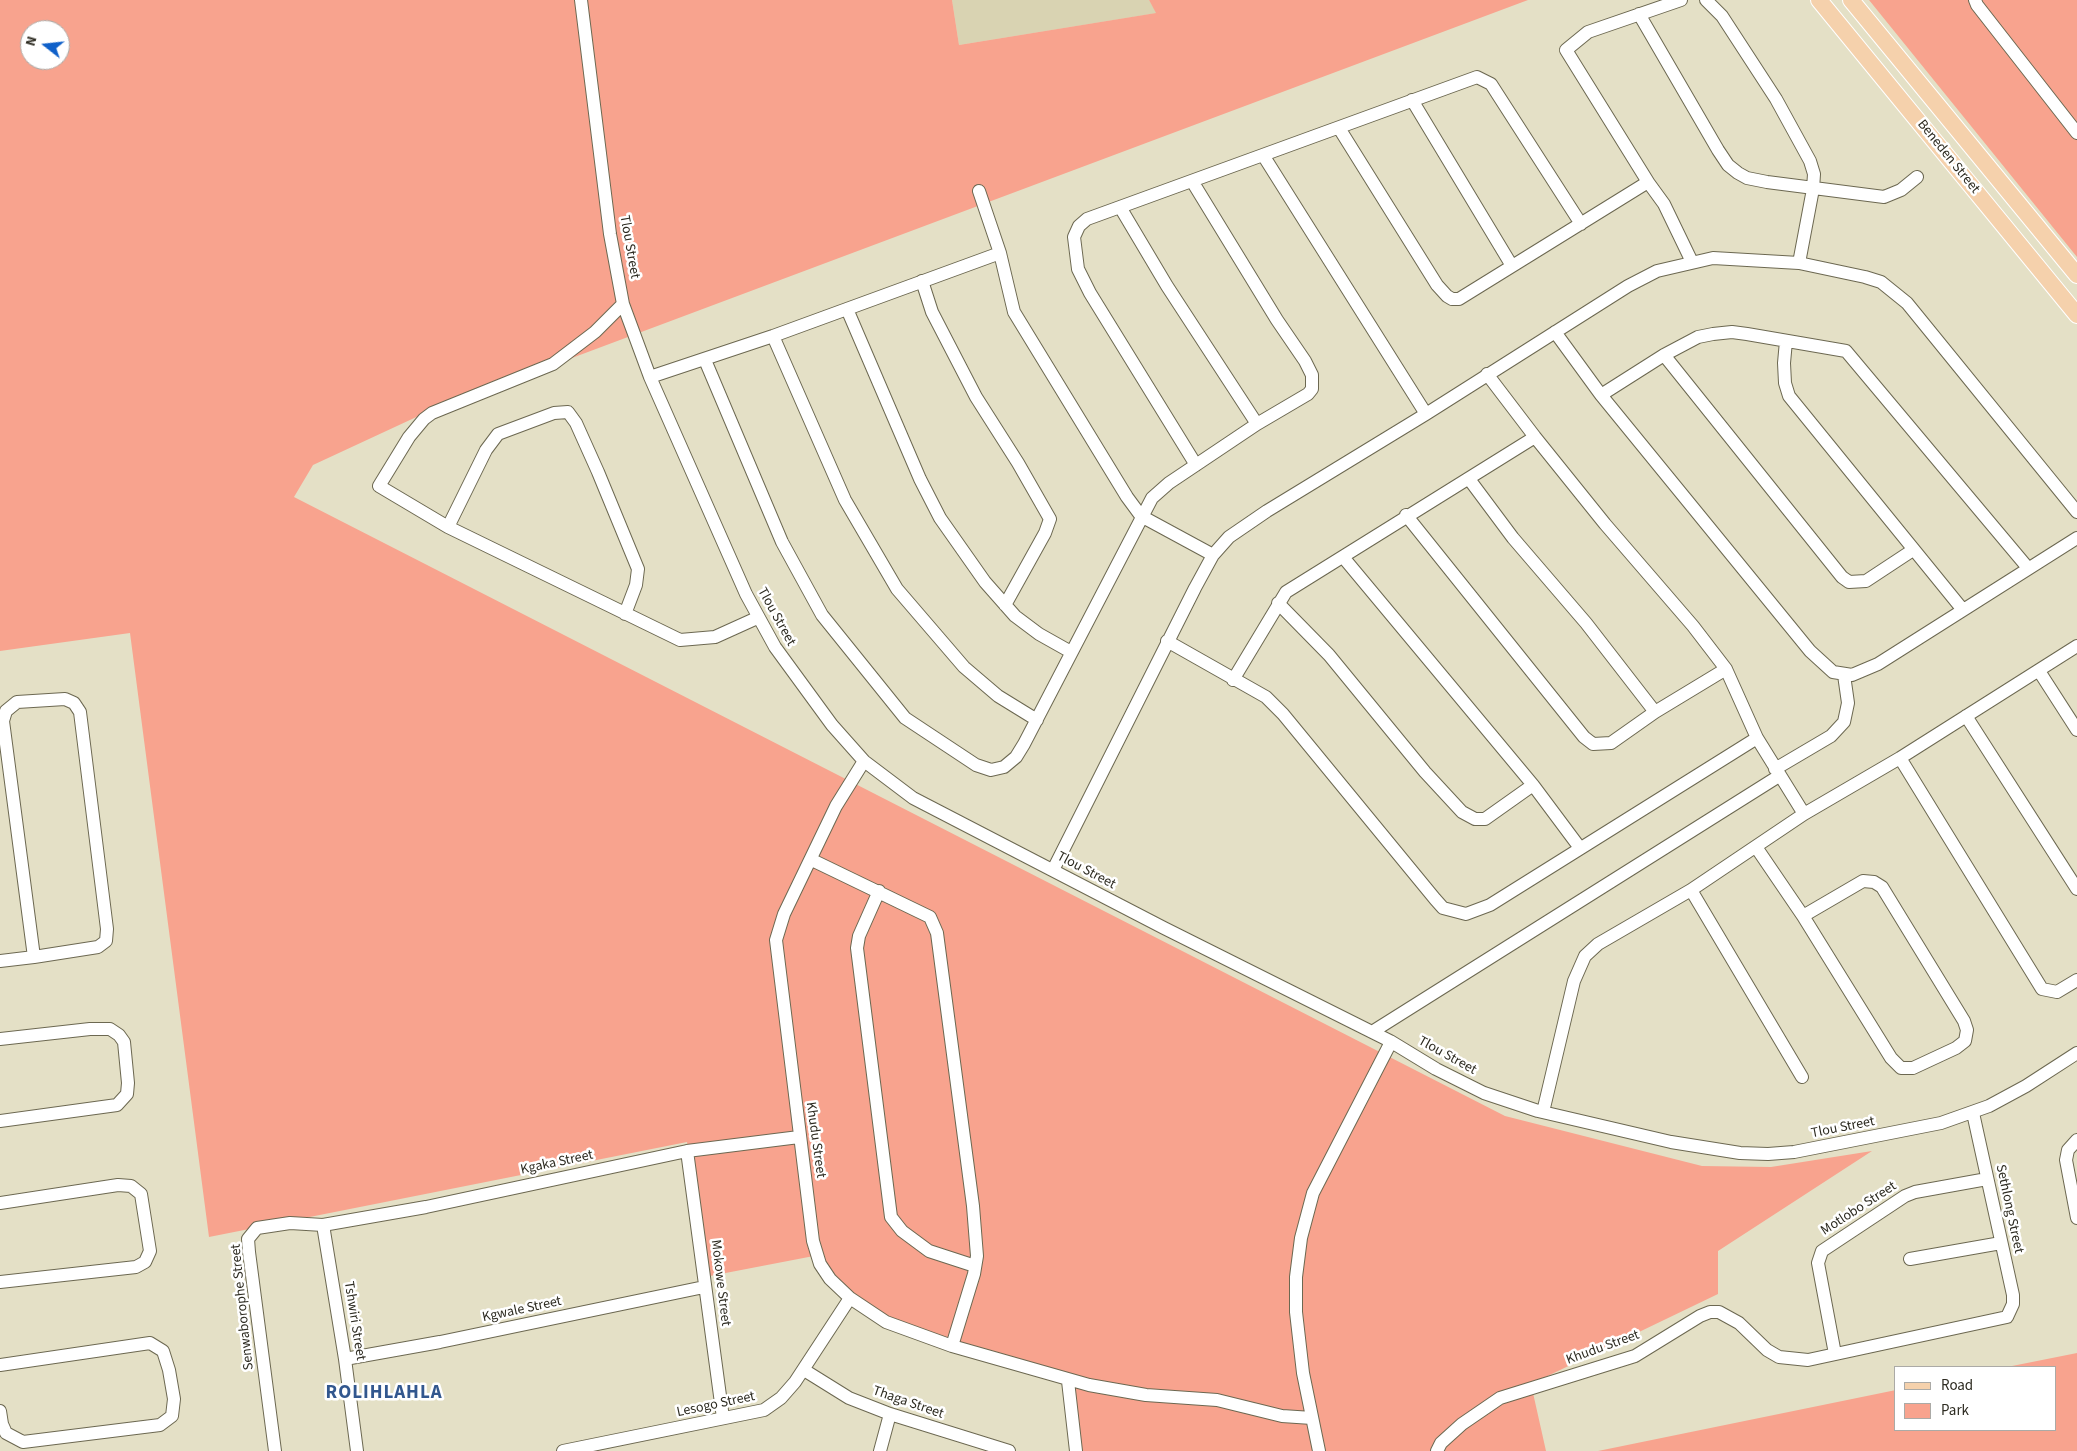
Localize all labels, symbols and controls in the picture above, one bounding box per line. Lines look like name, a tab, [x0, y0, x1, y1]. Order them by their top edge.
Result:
north arrow	[20, 20, 70, 70]
text: N	[21, 34, 42, 48]
street label: Beneden Street	[1913, 117, 1983, 197]
street label: Tlou Street	[615, 214, 643, 280]
street label: Tlou Street	[753, 585, 799, 649]
street label: Tlou Street	[1054, 849, 1118, 893]
street label: Tlou Street	[1415, 1033, 1479, 1079]
street label: Khudu Street	[801, 1101, 829, 1179]
street label: Tlou Street	[1810, 1114, 1876, 1142]
street label: Kgaka Street	[519, 1147, 595, 1179]
street label: Sethlong Street	[1991, 1163, 2027, 1255]
street label: Motlobo Street	[1818, 1178, 1900, 1240]
street label: Mokowe Street	[706, 1239, 734, 1327]
street label: Senwaborophe Street	[228, 1243, 258, 1371]
street label: Tshwiri Street	[339, 1280, 369, 1362]
street label: Kgwale Street	[481, 1293, 563, 1327]
street label: Khudu Street	[1564, 1327, 1642, 1369]
legend	[1894, 1366, 2057, 1431]
text: Road	[1941, 1375, 1973, 1396]
district label: ROLIHLAHLA	[324, 1383, 444, 1405]
street label: Thaga Street	[870, 1383, 946, 1423]
street label: Lesogo Street	[675, 1389, 757, 1421]
text: Park	[1941, 1400, 1969, 1421]

